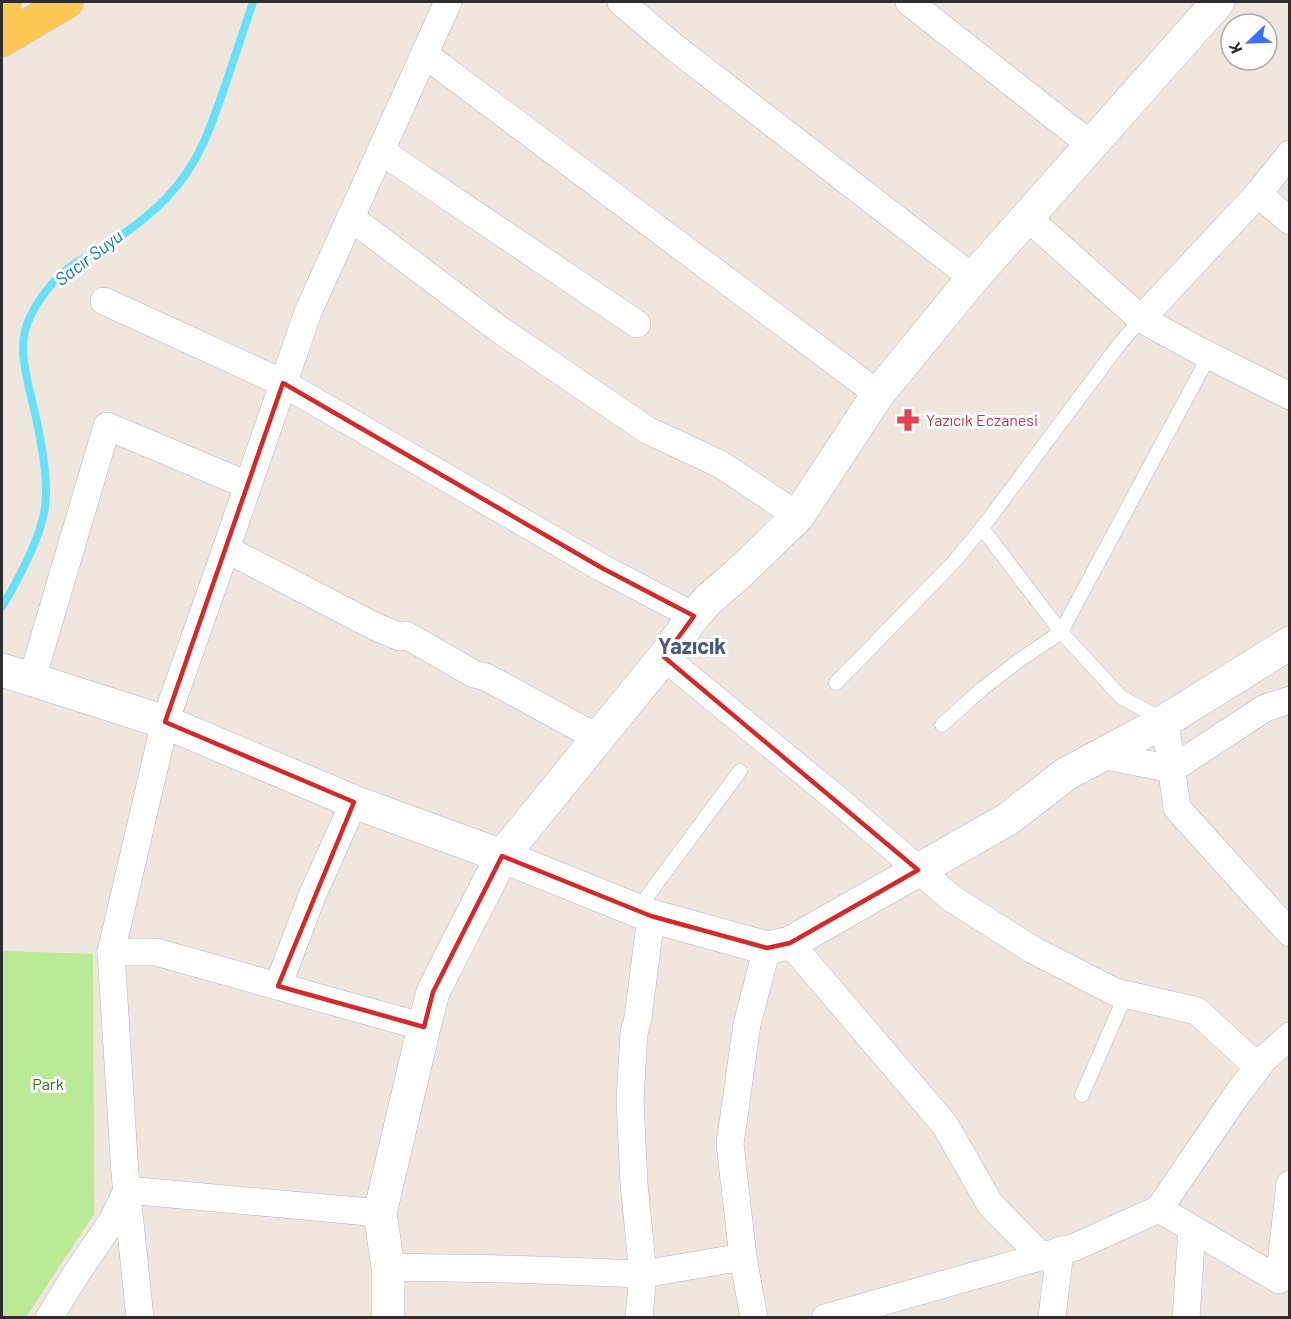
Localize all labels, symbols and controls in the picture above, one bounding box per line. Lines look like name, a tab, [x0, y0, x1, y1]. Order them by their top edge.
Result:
north arrow	[1219, 12, 1279, 72]
text: K	[1224, 40, 1245, 56]
water label: Sacır Suyu	[50, 225, 127, 290]
pharmacy icon: Yazıcık Eczanesi	[895, 407, 921, 433]
place label: Yazıcık Eczanesi	[926, 410, 1038, 429]
district label: Yazıcık	[658, 632, 726, 658]
park label: Park	[32, 1074, 64, 1093]

